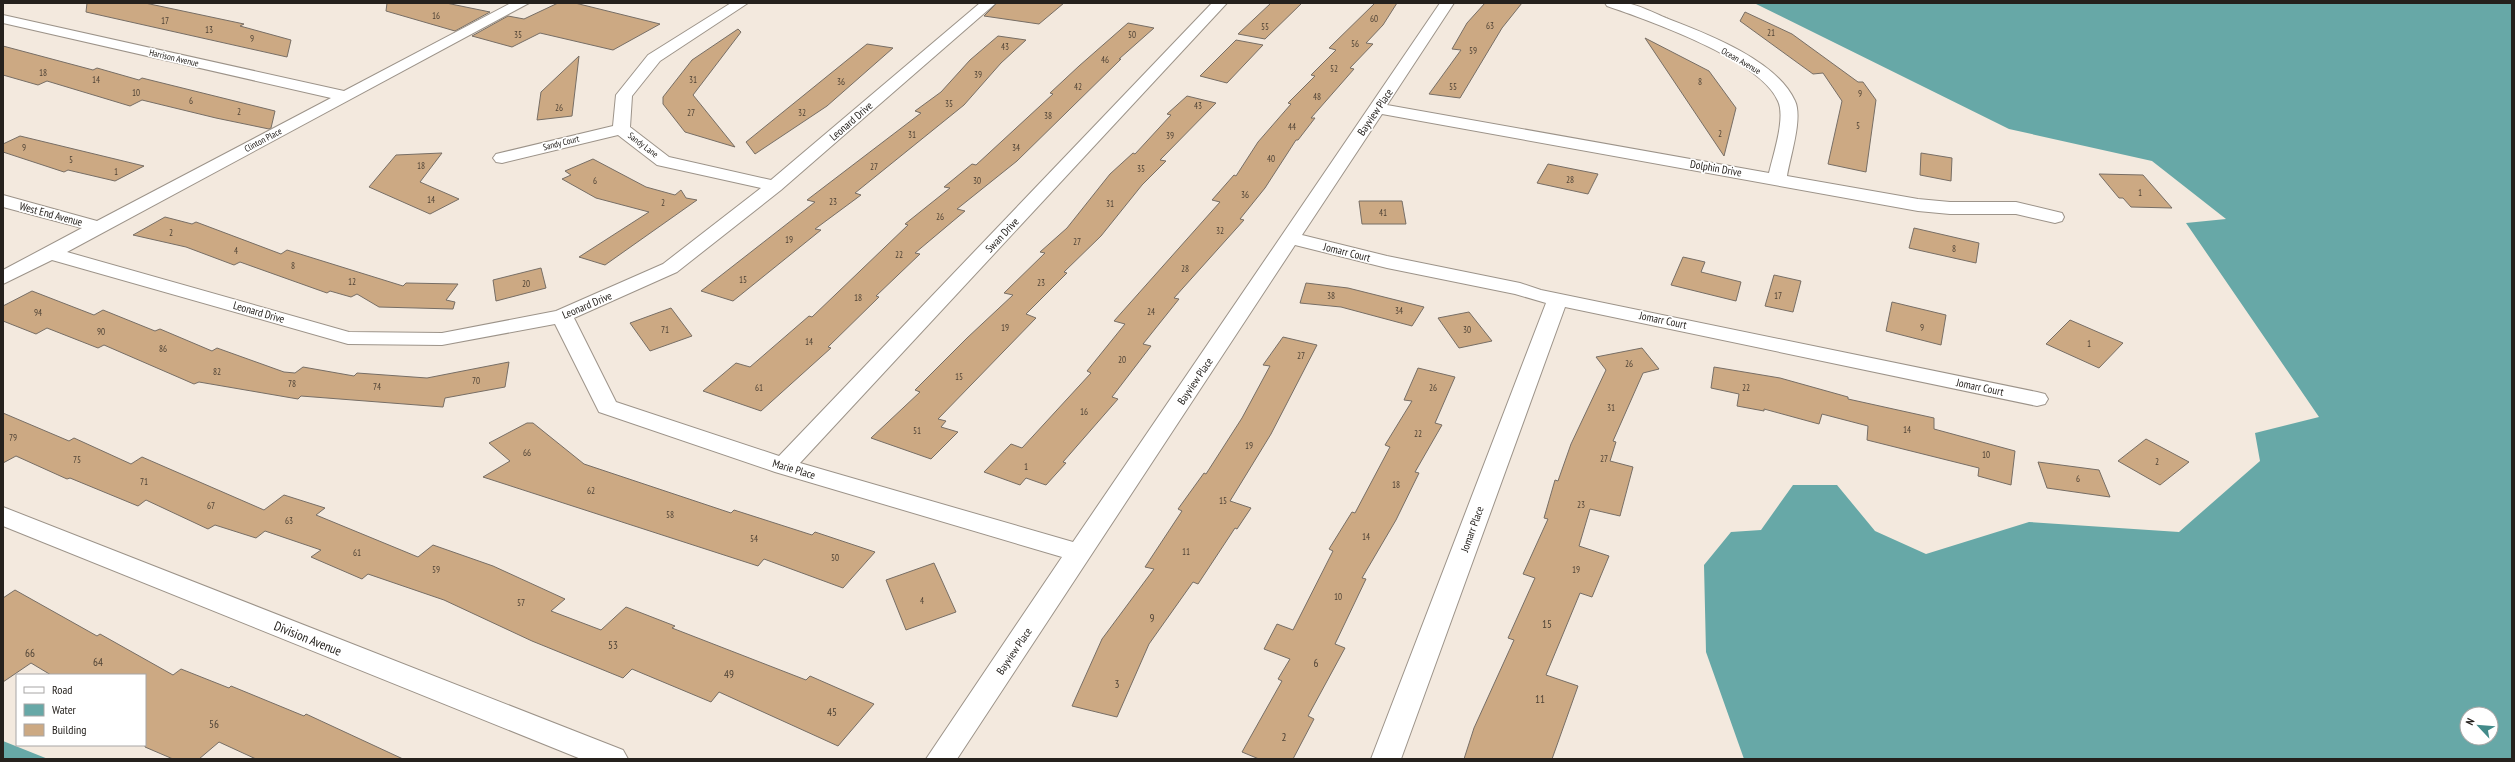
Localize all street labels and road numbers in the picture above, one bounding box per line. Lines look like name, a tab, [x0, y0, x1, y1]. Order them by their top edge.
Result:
street label: Ocean Avenue	[1720, 45, 1763, 76]
street label: Harrison Avenue	[148, 46, 200, 69]
street label: Bayview Place	[1354, 85, 1396, 138]
street label: Leonard Drive	[827, 98, 876, 144]
street label: Clinton Place	[242, 125, 284, 154]
street label: Sandy Lane	[626, 130, 661, 160]
street label: Sandy Court	[542, 133, 581, 152]
street label: Dolphin Drive	[1689, 157, 1743, 180]
street label: West End Avenue	[18, 199, 85, 229]
street label: Swan Drive	[982, 214, 1022, 255]
street label: Jomarr Court	[1321, 239, 1372, 265]
street label: Leonard Drive	[560, 288, 614, 322]
street label: Leonard Drive	[232, 298, 287, 326]
street label: Jomarr Court	[1637, 308, 1688, 332]
street label: Bayview Place	[1174, 354, 1216, 407]
street label: Jomarr Court	[1954, 375, 2005, 399]
street label: Marie Place	[771, 456, 817, 482]
street label: Jomarr Place	[1457, 504, 1487, 555]
street label: Division Avenue	[272, 617, 344, 660]
street label: Bayview Place	[993, 624, 1035, 677]

